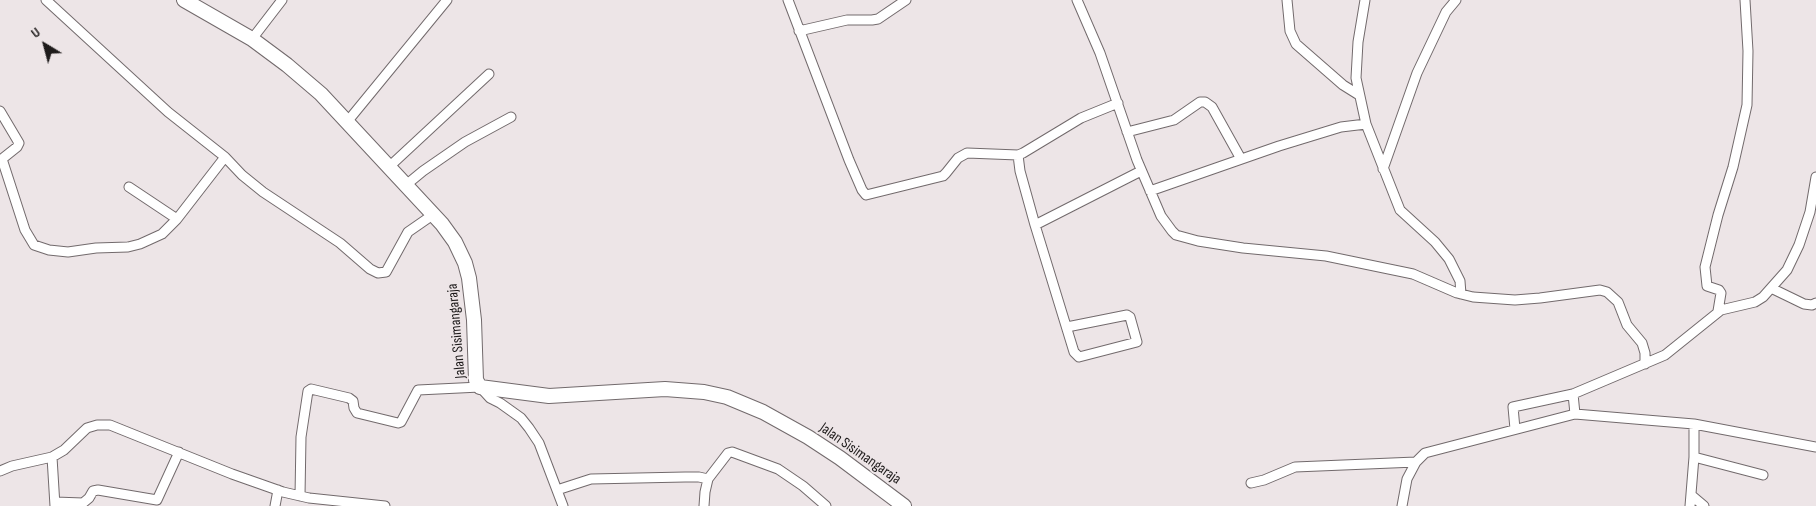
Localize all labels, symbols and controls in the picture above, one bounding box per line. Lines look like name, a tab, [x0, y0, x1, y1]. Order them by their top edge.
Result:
north arrow	[20, 20, 70, 70]
text: U	[28, 24, 44, 42]
street label: Jalan Sisimangaraja	[444, 283, 470, 379]
street label: Jalan Sisimangaraja	[816, 419, 904, 489]

